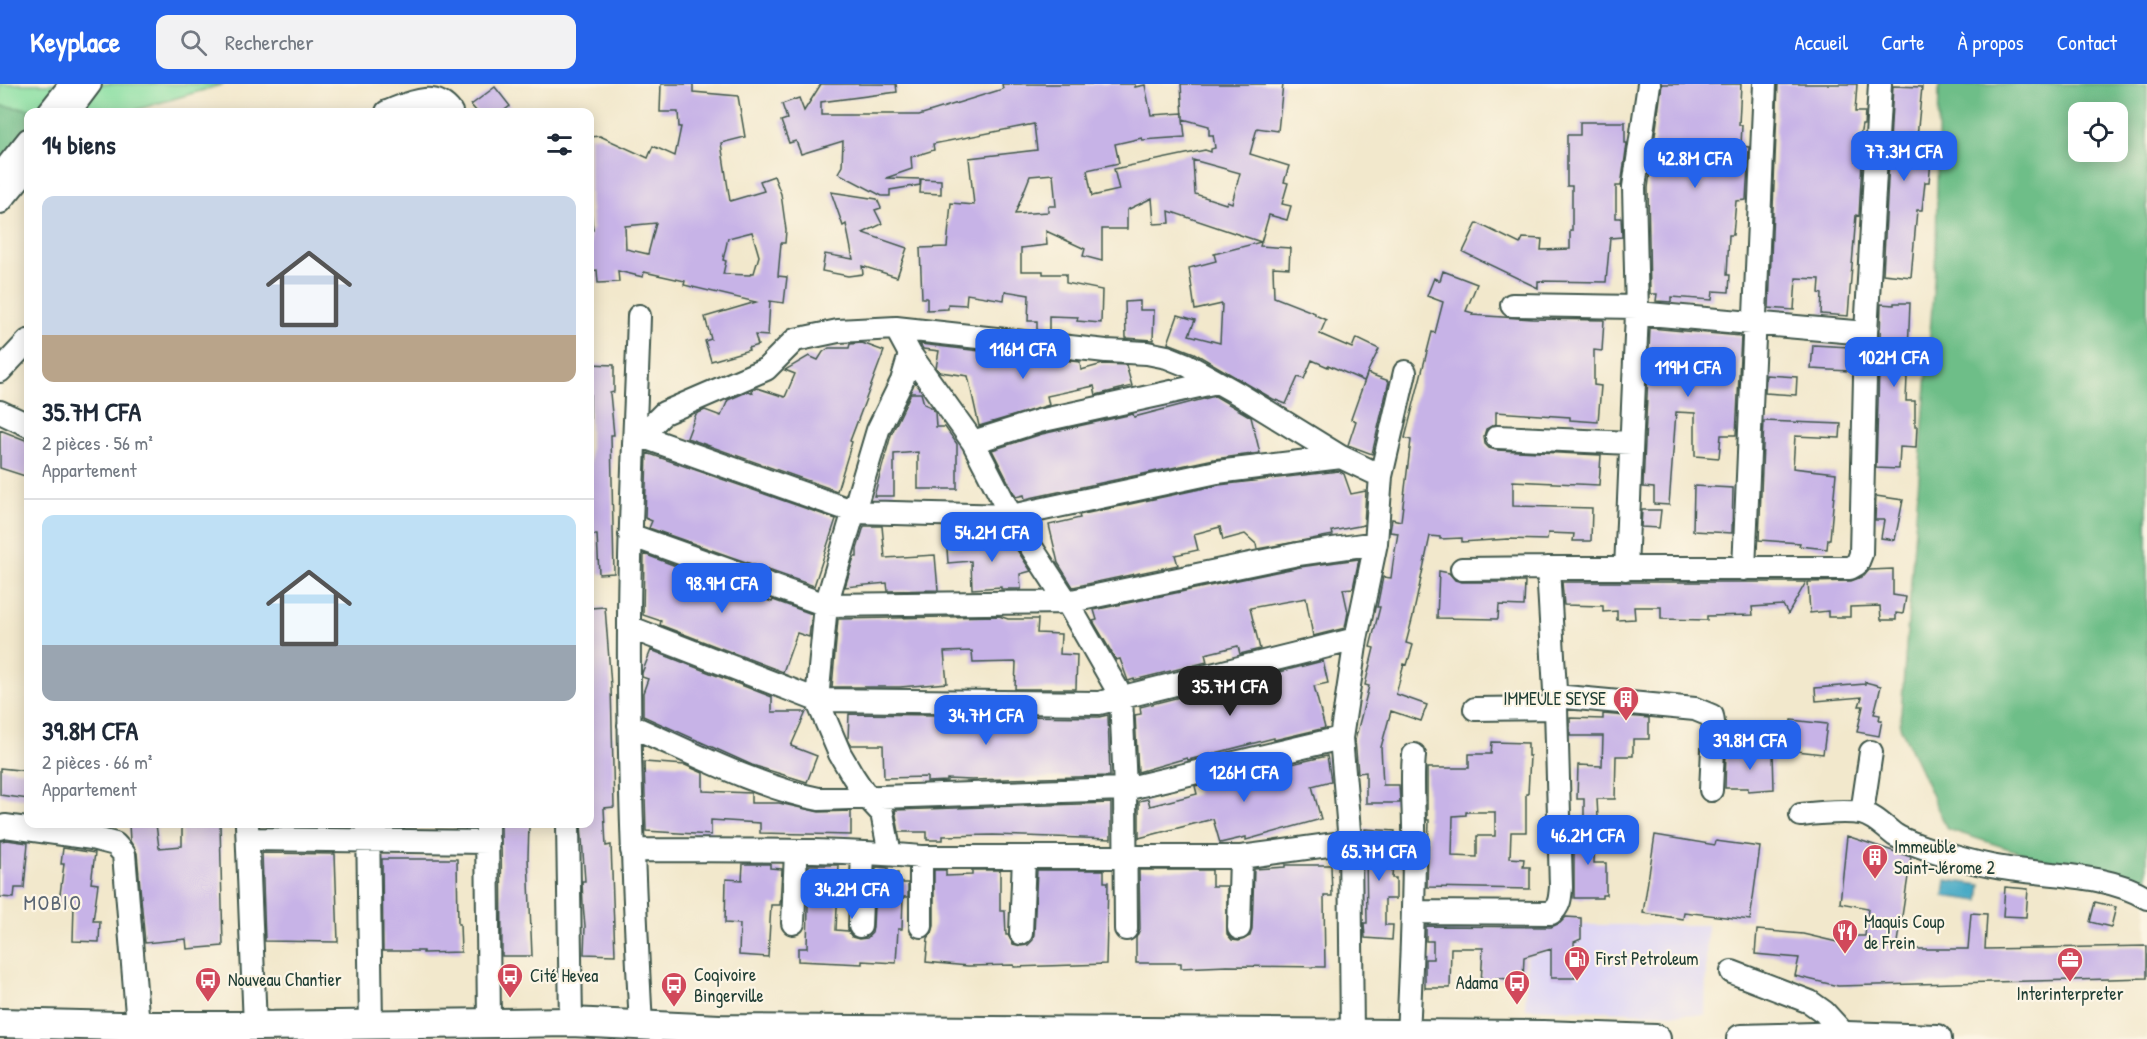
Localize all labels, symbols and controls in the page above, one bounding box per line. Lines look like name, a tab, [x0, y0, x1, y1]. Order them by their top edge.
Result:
search box	[156, 15, 576, 69]
text: Keyplace	[30, 23, 120, 61]
icon: search	[177, 26, 210, 59]
text: Rechercher	[225, 27, 314, 57]
text: Accueil	[1795, 28, 1848, 57]
text: Carte	[1881, 28, 1925, 57]
text: À propos	[1958, 28, 2024, 57]
text: Contact	[2057, 28, 2117, 57]
map controls	[2068, 102, 2128, 162]
button: locate	[2068, 102, 2128, 162]
text: 14 biens	[42, 127, 116, 162]
icon: filters	[543, 128, 576, 161]
pin: 77.3M CFA	[1835, 131, 1973, 182]
text: 77.3M CFA	[1865, 137, 1943, 164]
pin: 42.8M CFA	[1626, 138, 1764, 189]
text: 42.8M CFA	[1658, 144, 1732, 171]
icon: home	[255, 235, 363, 343]
pin: 116M CFA	[961, 329, 1085, 380]
text: 116M CFA	[989, 335, 1057, 362]
pin: 102M CFA	[1832, 337, 1956, 388]
text: 102M CFA	[1859, 343, 1929, 370]
pin: 119M CFA	[1626, 347, 1750, 398]
text: 119M CFA	[1655, 353, 1721, 380]
text: 35.7M CFA	[42, 394, 141, 429]
text: 2 pièces · 56 m²	[42, 429, 153, 456]
text: Appartement	[42, 456, 137, 483]
pin: 54.2M CFA	[923, 512, 1061, 563]
text: 54.2M CFA	[955, 518, 1029, 545]
icon: home	[255, 554, 363, 662]
pin: 98.9M CFA	[653, 563, 791, 614]
text: 98.9M CFA	[686, 569, 758, 596]
pin: 35.7M CFA	[1161, 666, 1299, 717]
text: 35.7M CFA	[1192, 672, 1268, 699]
building icon: IMMEULE SEYSE	[1611, 684, 1641, 722]
place label: IMMEULE SEYSE	[1503, 686, 1606, 711]
pin: 34.7M CFA	[917, 695, 1055, 746]
text: 34.7M CFA	[948, 701, 1024, 728]
text: 39.8M CFA	[42, 713, 138, 748]
pin: 39.8M CFA	[1681, 720, 1819, 771]
text: 39.8M CFA	[1713, 726, 1787, 753]
text: 2 pièces · 66 m²	[42, 748, 152, 775]
pin: 126M CFA	[1182, 752, 1306, 803]
text: 126M CFA	[1209, 758, 1279, 785]
text: Appartement	[42, 775, 137, 802]
pin: 46.2M CFA	[1519, 815, 1657, 866]
text: 46.2M CFA	[1551, 821, 1625, 848]
pin: 65.7M CFA	[1310, 831, 1448, 882]
place label: Immeuble Saint-Jérome 2	[1894, 834, 1996, 880]
text: 65.7M CFA	[1341, 837, 1417, 864]
building icon: Immeuble Saint-Jérome 2	[1860, 842, 1890, 880]
pin: 34.2M CFA	[783, 869, 921, 920]
text: 34.2M CFA	[815, 875, 889, 902]
district label: MOBIO	[24, 888, 82, 917]
place label: Maquis Coup de Frein	[1864, 909, 1945, 955]
restaurant icon: Maquis Coup de Frein	[1830, 917, 1860, 955]
fuel station icon: First Petroleum	[1562, 944, 1592, 982]
office icon: Interinterpreter	[2055, 945, 2085, 983]
place label: First Petroleum	[1595, 946, 1699, 971]
bus stop icon: Cité Hevea	[495, 961, 525, 999]
place label: Coqivoire Bingerville	[694, 962, 764, 1008]
place label: Cité Hevea	[530, 963, 598, 988]
bus stop icon: Nouveau Chantier	[193, 965, 223, 1003]
place label: Nouveau Chantier	[228, 967, 342, 992]
bus stop icon: Adama	[1502, 968, 1532, 1006]
bus stop icon: Coqivoire Bingerville	[659, 970, 689, 1008]
place label: Adama	[1456, 970, 1498, 995]
place label: Interinterpreter	[2016, 981, 2124, 1006]

